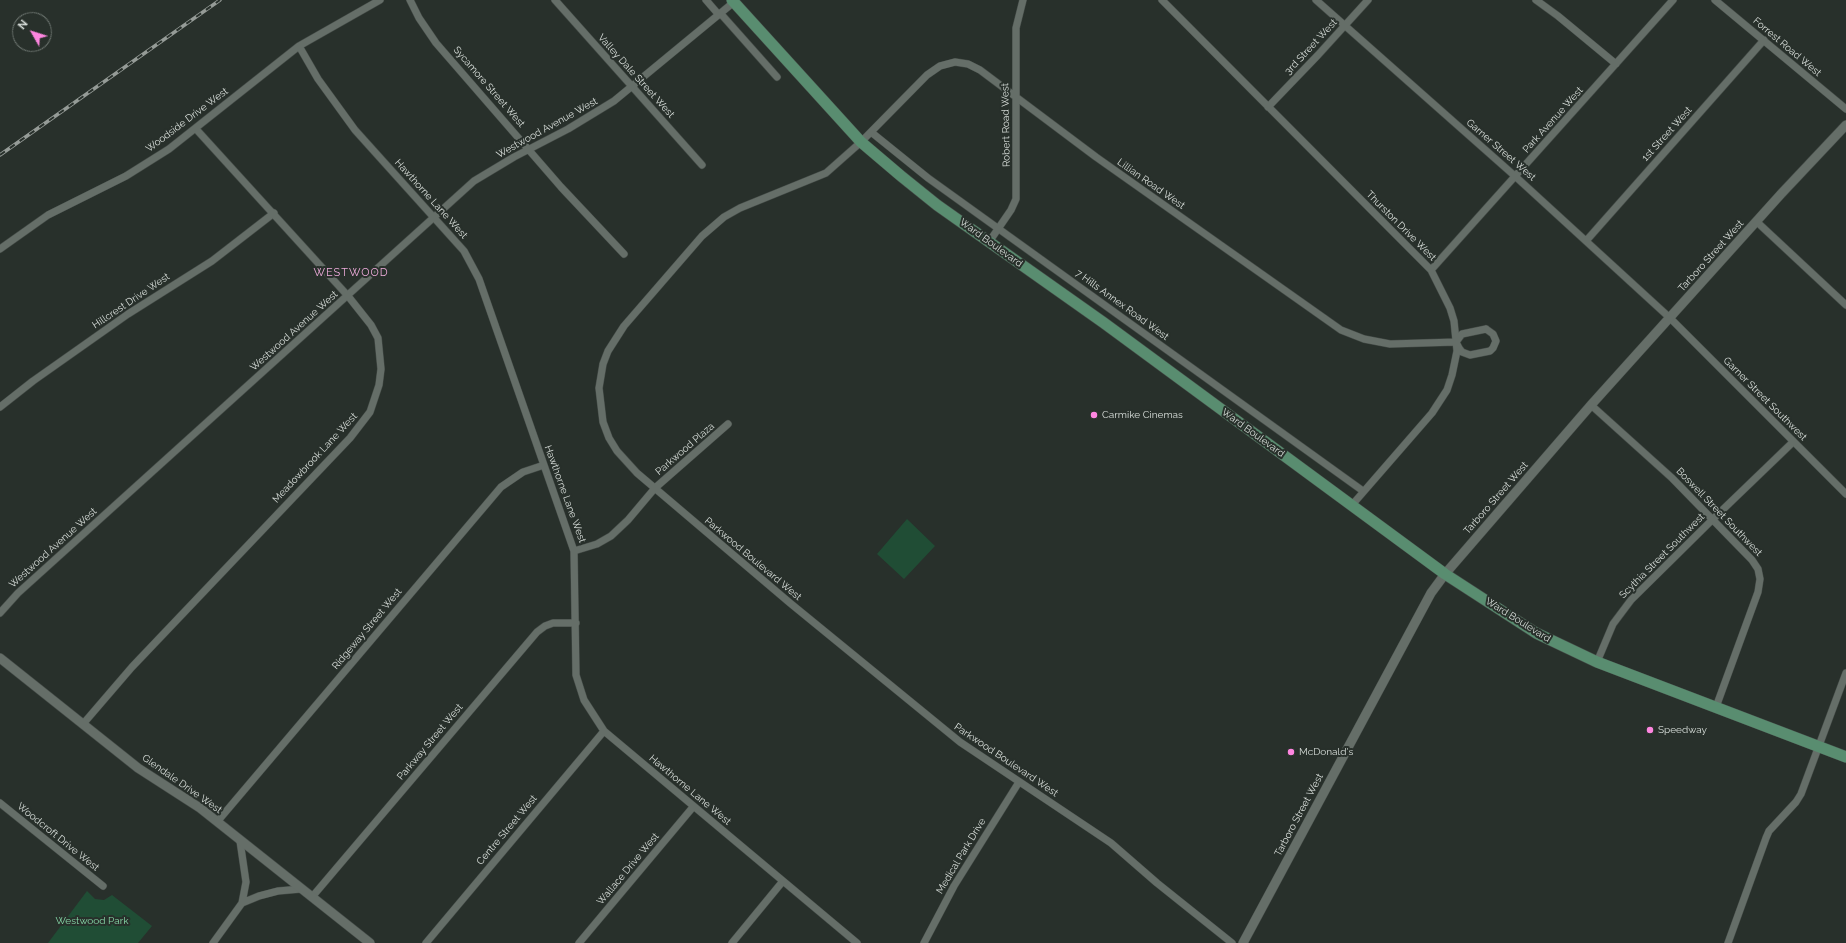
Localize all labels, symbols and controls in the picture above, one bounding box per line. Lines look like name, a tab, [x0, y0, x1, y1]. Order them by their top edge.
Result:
north arrow	[12, 12, 52, 52]
street label: Forrest Road West	[1750, 15, 1824, 79]
text: N	[15, 17, 31, 32]
street label: 3rd Street West	[1282, 17, 1340, 77]
street label: Valley Dale Street West	[595, 32, 677, 120]
street label: Sycamore Street West	[451, 44, 527, 130]
street label: Robert Road West	[999, 83, 1013, 167]
street label: Woodside Drive West	[144, 85, 230, 155]
street label: Park Avenue West	[1520, 85, 1586, 155]
street label: Westwood Avenue West	[494, 95, 600, 161]
street label: 1st Street West	[1639, 104, 1695, 164]
street label: Garner Street West	[1464, 117, 1538, 183]
street label: Lillian Road West	[1115, 156, 1187, 212]
street label: Hawthorne Lane West	[392, 157, 470, 241]
street label: Thurston Drive West	[1364, 189, 1438, 263]
street label: Ward Boulevard	[957, 216, 1025, 270]
street label: Tarboro Street West	[1676, 218, 1746, 294]
district label: WESTWOOD	[313, 266, 389, 280]
street label: 7 Hills Annex Road West	[1073, 267, 1171, 343]
street label: Hillcrest Drive West	[90, 271, 172, 331]
street label: Westwood Avenue West	[248, 288, 340, 374]
street label: Garner Street Southwest	[1721, 355, 1809, 443]
street label: Ward Boulevard	[1219, 406, 1287, 460]
place label: Carmike Cinemas	[1102, 409, 1183, 421]
street label: Meadowbrook Lane West	[270, 410, 360, 506]
marker: Carmike Cinemas	[1089, 410, 1099, 420]
street label: Parkwood Plaza	[653, 420, 717, 478]
street label: Hawthorne Lane West	[542, 444, 588, 544]
street label: Tarboro Street West	[1461, 459, 1531, 537]
street label: Boswell Street Southwest	[1674, 465, 1764, 559]
street label: Westwood Avenue West	[7, 505, 99, 591]
street label: Scythia Street Southwest	[1617, 511, 1707, 601]
street label: Parkwood Boulevard West	[702, 515, 804, 603]
street label: Ridgeway Street West	[330, 586, 404, 672]
street label: Ward Boulevard	[1483, 595, 1553, 645]
street label: Parkway Street West	[395, 701, 465, 783]
street label: Parkwood Boulevard West	[952, 721, 1060, 799]
place label: Speedway	[1658, 724, 1707, 736]
marker: Speedway	[1645, 725, 1655, 735]
place label: McDonald's	[1299, 746, 1353, 758]
marker: McDonald's	[1286, 747, 1296, 757]
street label: Glendale Drive West	[140, 752, 224, 816]
street label: Hawthorne Lane West	[647, 752, 733, 828]
street label: Tarboro Street West	[1272, 772, 1326, 858]
street label: Centre Street West	[474, 793, 540, 867]
street label: Woodcroft Drive West	[15, 800, 101, 874]
street label: Medical Park Drive	[934, 816, 988, 896]
street label: Wallace Drive West	[594, 831, 662, 907]
park label: Westwood Park	[56, 915, 128, 927]

